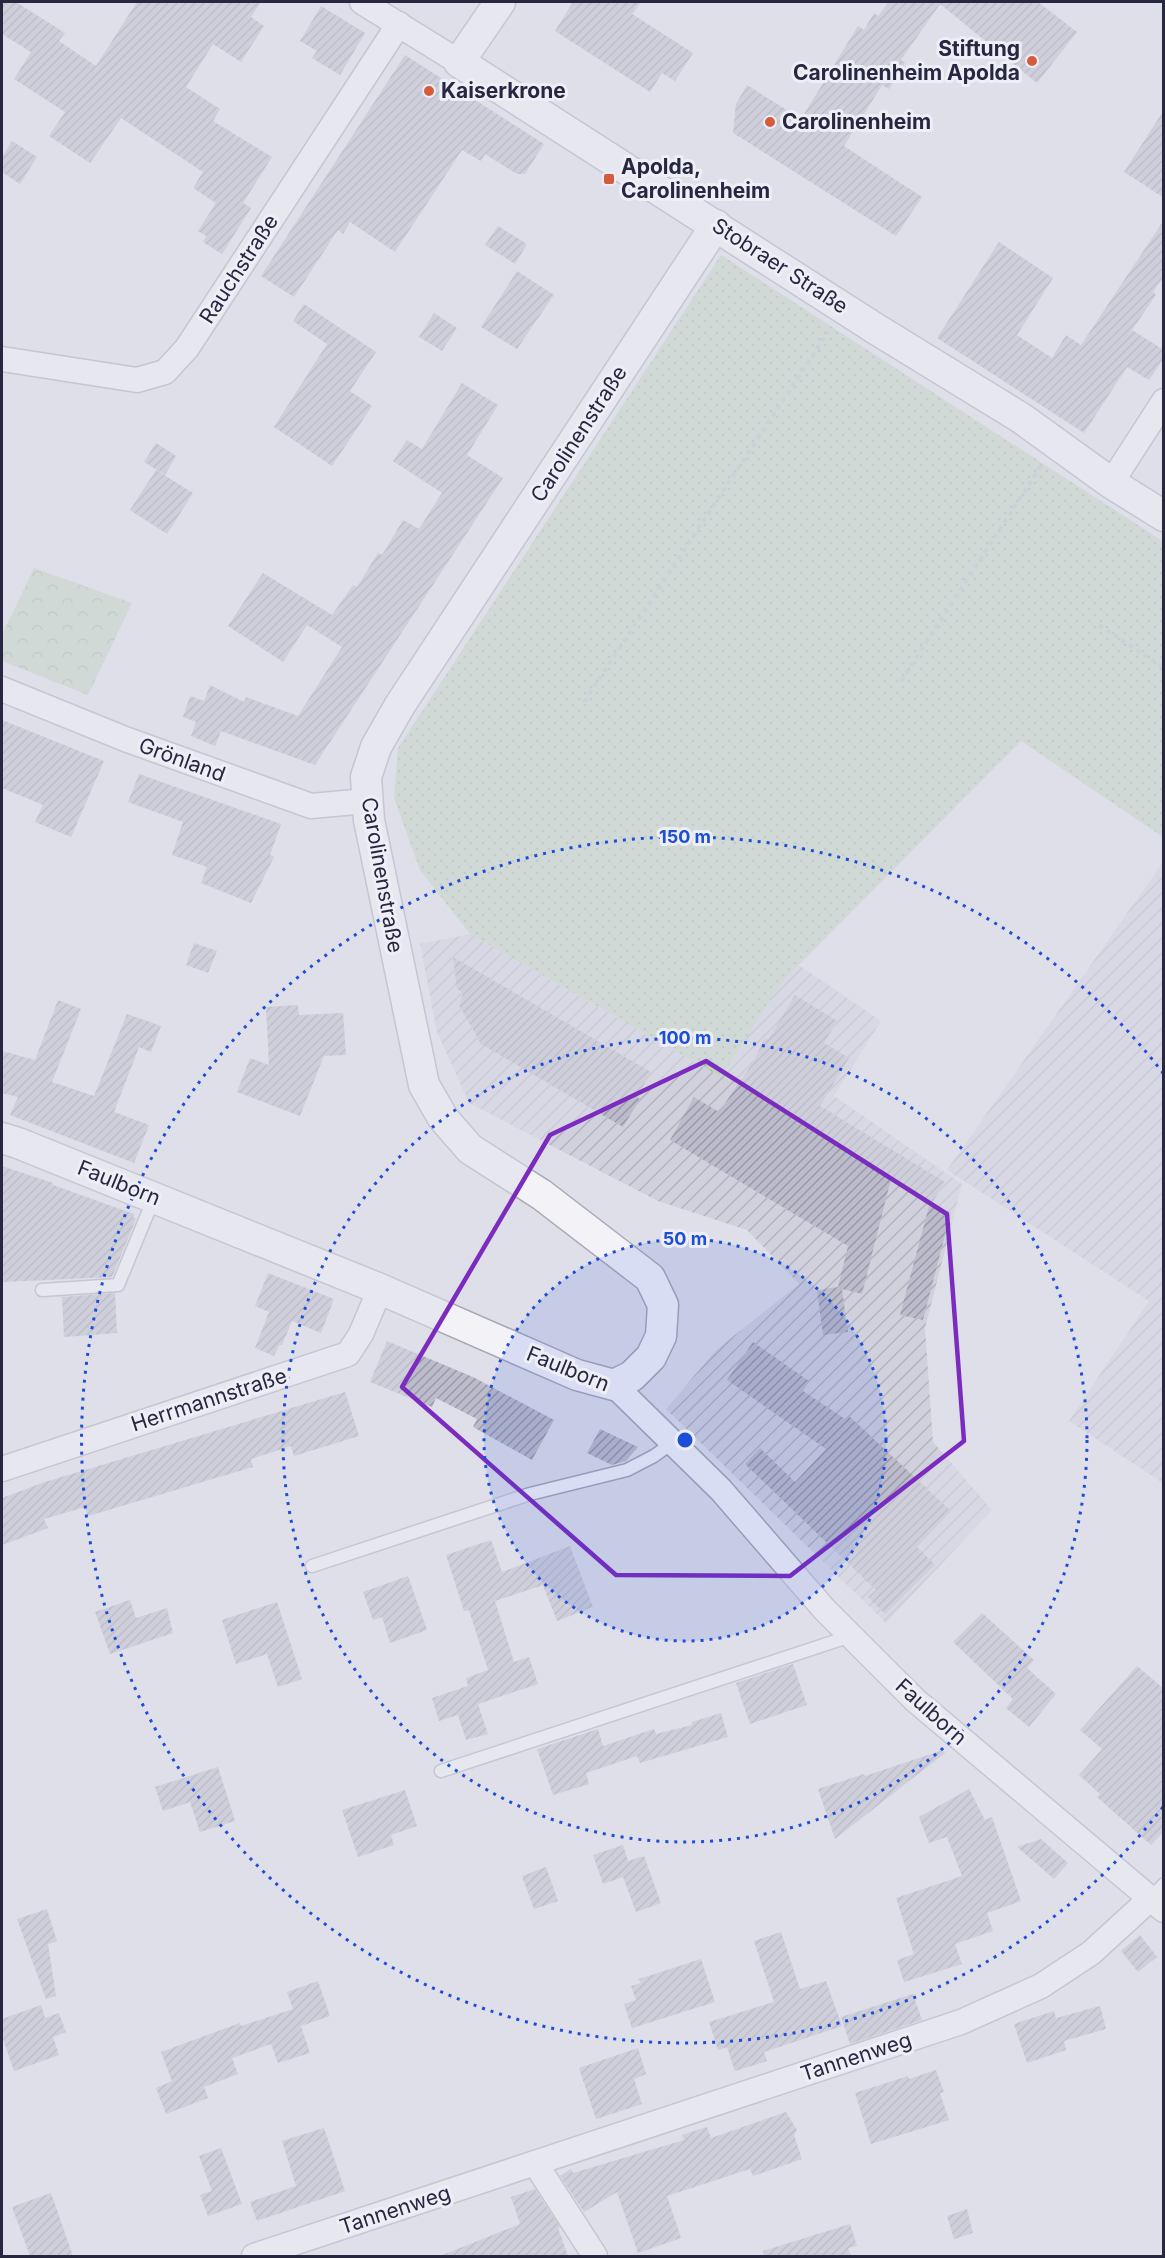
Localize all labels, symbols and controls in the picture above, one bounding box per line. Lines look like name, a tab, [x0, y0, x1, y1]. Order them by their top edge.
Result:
place label: Stiftung Carolinenheim Apolda	[793, 36, 1020, 85]
marker: Stiftung Carolinenheim Apolda	[1025, 54, 1039, 68]
place label: Kaiserkrone	[441, 78, 566, 103]
marker: Kaiserkrone	[422, 84, 436, 98]
place label: Carolinenheim	[782, 109, 931, 134]
marker: Carolinenheim	[763, 115, 777, 129]
place label: Apolda, Carolinenheim	[621, 154, 770, 203]
marker: Apolda, Carolinenheim	[602, 172, 616, 186]
street label: Rauchstraße	[194, 210, 283, 328]
street label: Stobraer Straße	[708, 212, 853, 319]
street label: Carolinenstraße	[525, 361, 632, 507]
street label: Grönland	[135, 732, 229, 787]
street label: Carolinenstraße	[357, 795, 408, 955]
text: 150 m	[659, 826, 711, 847]
text: 100 m	[659, 1027, 711, 1048]
street label: Faulborn	[74, 1155, 164, 1210]
text: 50 m	[663, 1228, 707, 1249]
street label: Faulborn	[523, 1341, 613, 1396]
street label: Herrmannstraße	[128, 1363, 290, 1436]
centre of rings	[675, 1430, 695, 1450]
street label: Faulborn	[891, 1673, 972, 1750]
street label: Tannenweg	[797, 2027, 914, 2086]
street label: Tannenweg	[336, 2180, 453, 2239]

